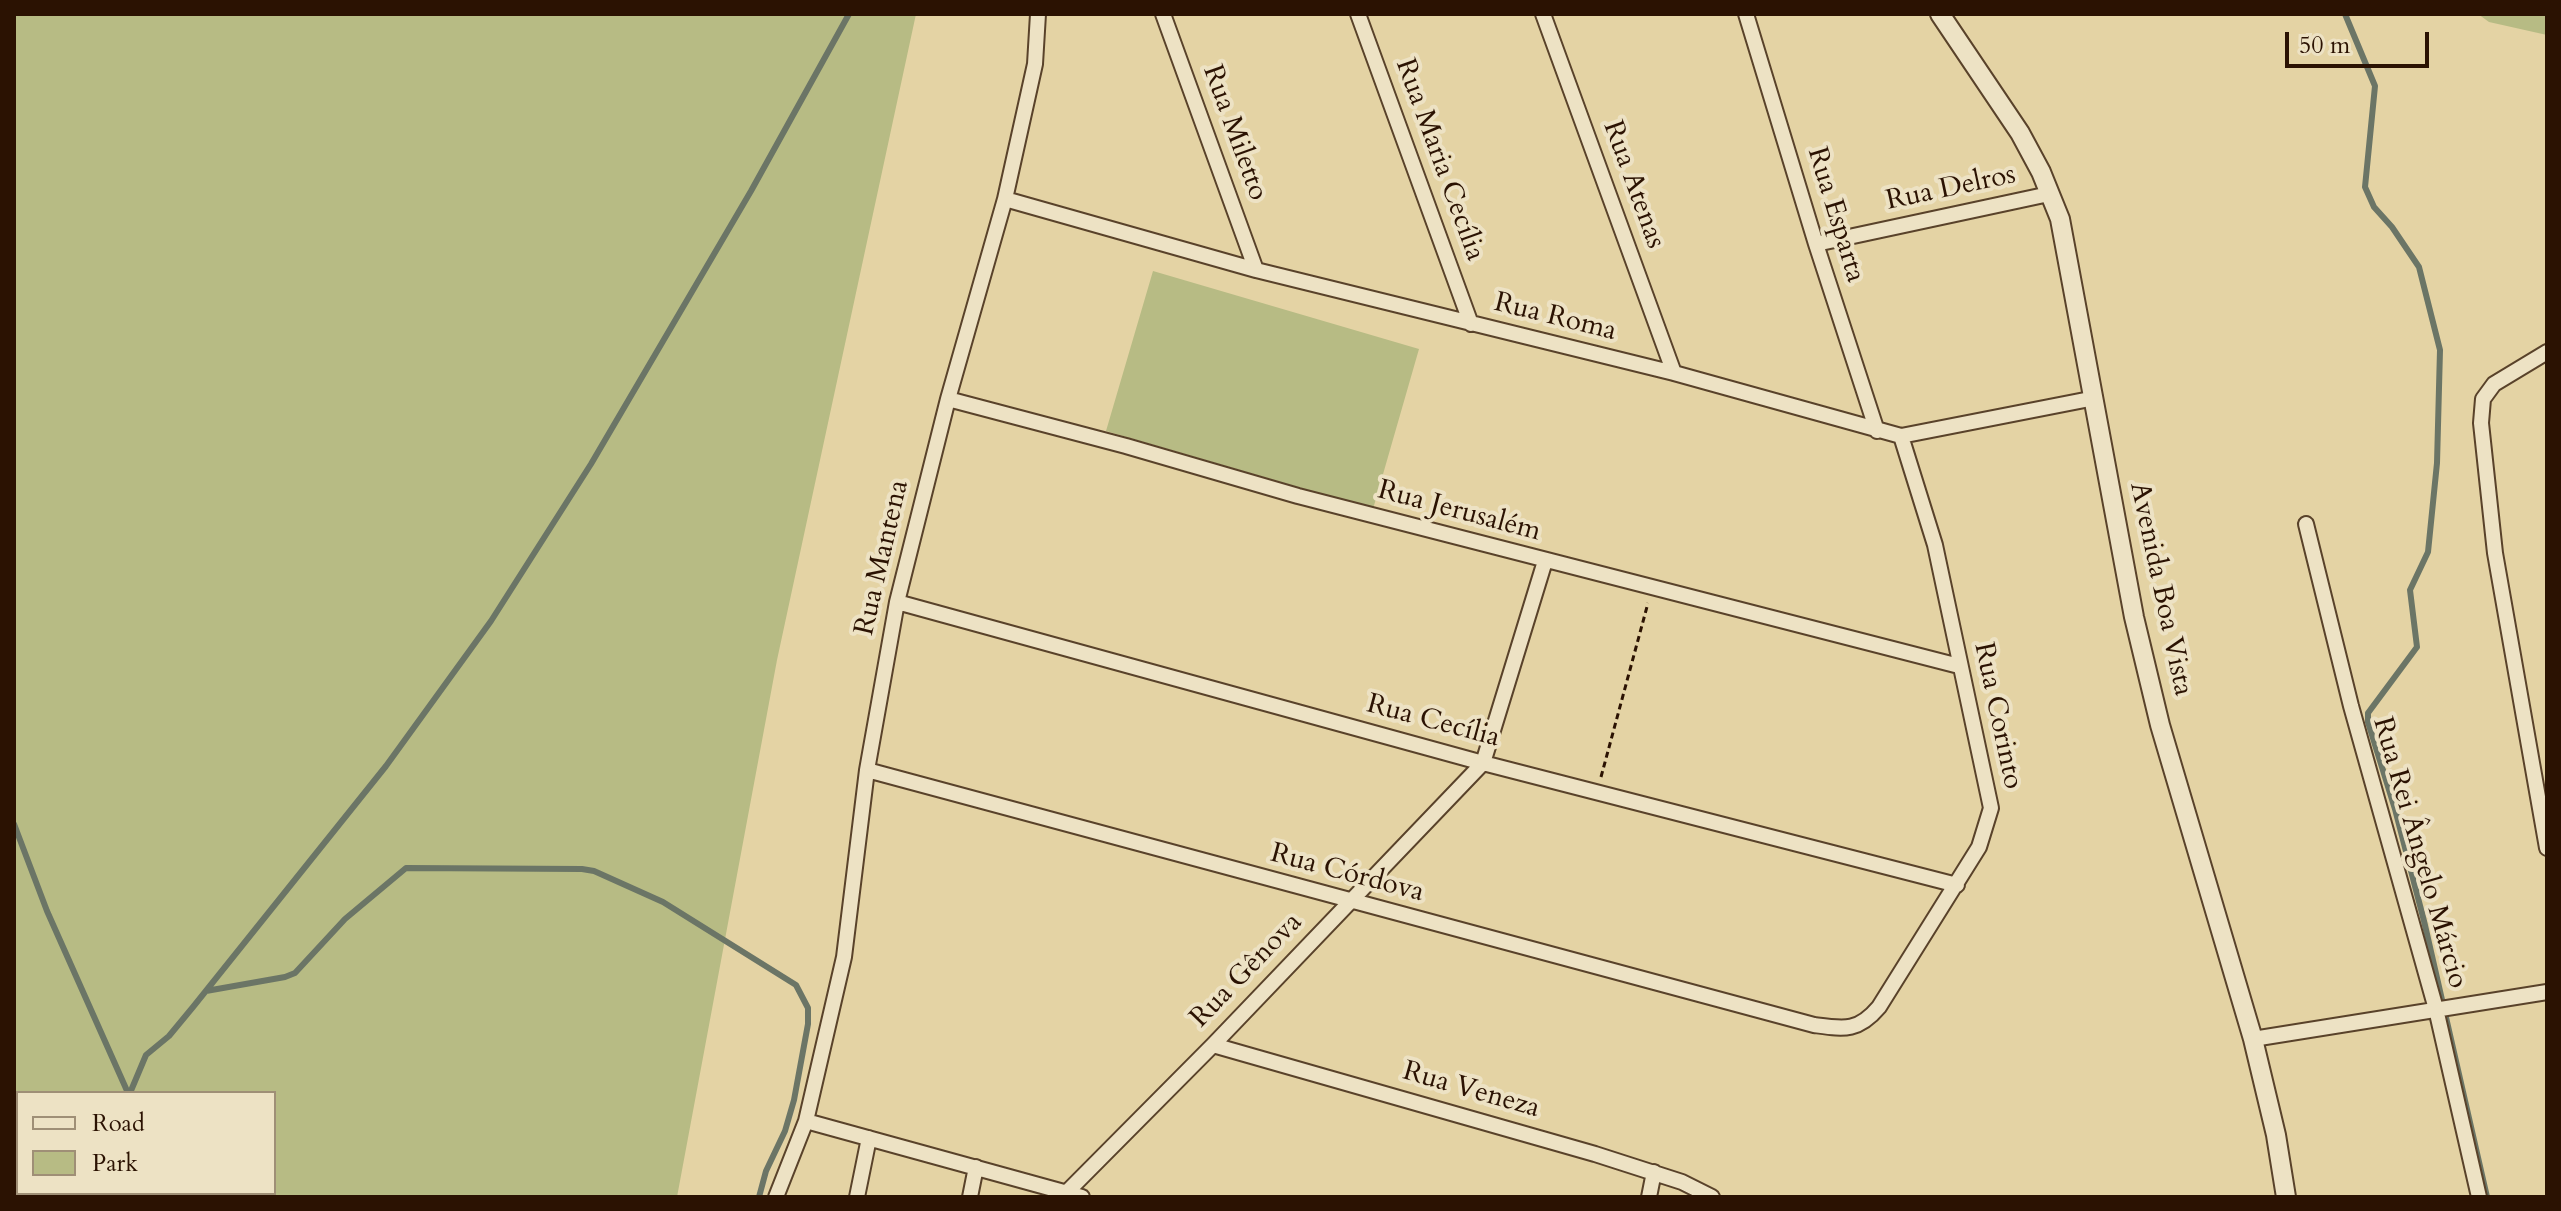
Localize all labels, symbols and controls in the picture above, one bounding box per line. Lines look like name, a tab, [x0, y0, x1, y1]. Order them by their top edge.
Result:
scale bar	[2289, 16, 2433, 66]
text: 50 m	[2299, 29, 2350, 62]
street label: Rua Maria Cecília	[1387, 54, 1491, 266]
street label: Rua Miletto	[1194, 61, 1274, 205]
street label: Rua Atenas	[1594, 117, 1672, 253]
street label: Rua Esparta	[1799, 144, 1871, 286]
street label: Rua Delros	[1883, 159, 2019, 219]
street label: Rua Roma	[1490, 287, 1620, 349]
street label: Rua Jerusalém	[1374, 474, 1544, 550]
street label: Rua Mantena	[849, 477, 917, 639]
street label: Avenida Boa Vista	[2121, 479, 2199, 699]
street label: Rua Corinto	[1965, 640, 2029, 792]
street label: Rua Cecília	[1363, 688, 1503, 756]
street label: Rua Rei Ângelo Márcio	[2364, 714, 2474, 992]
street label: Rua Córdova	[1267, 837, 1427, 911]
street label: Rua Gênova	[1184, 907, 1310, 1035]
street label: Rua Veneza	[1399, 1055, 1543, 1127]
legend	[16, 1091, 276, 1195]
text: Road	[92, 1107, 145, 1140]
text: Park	[92, 1147, 138, 1180]

